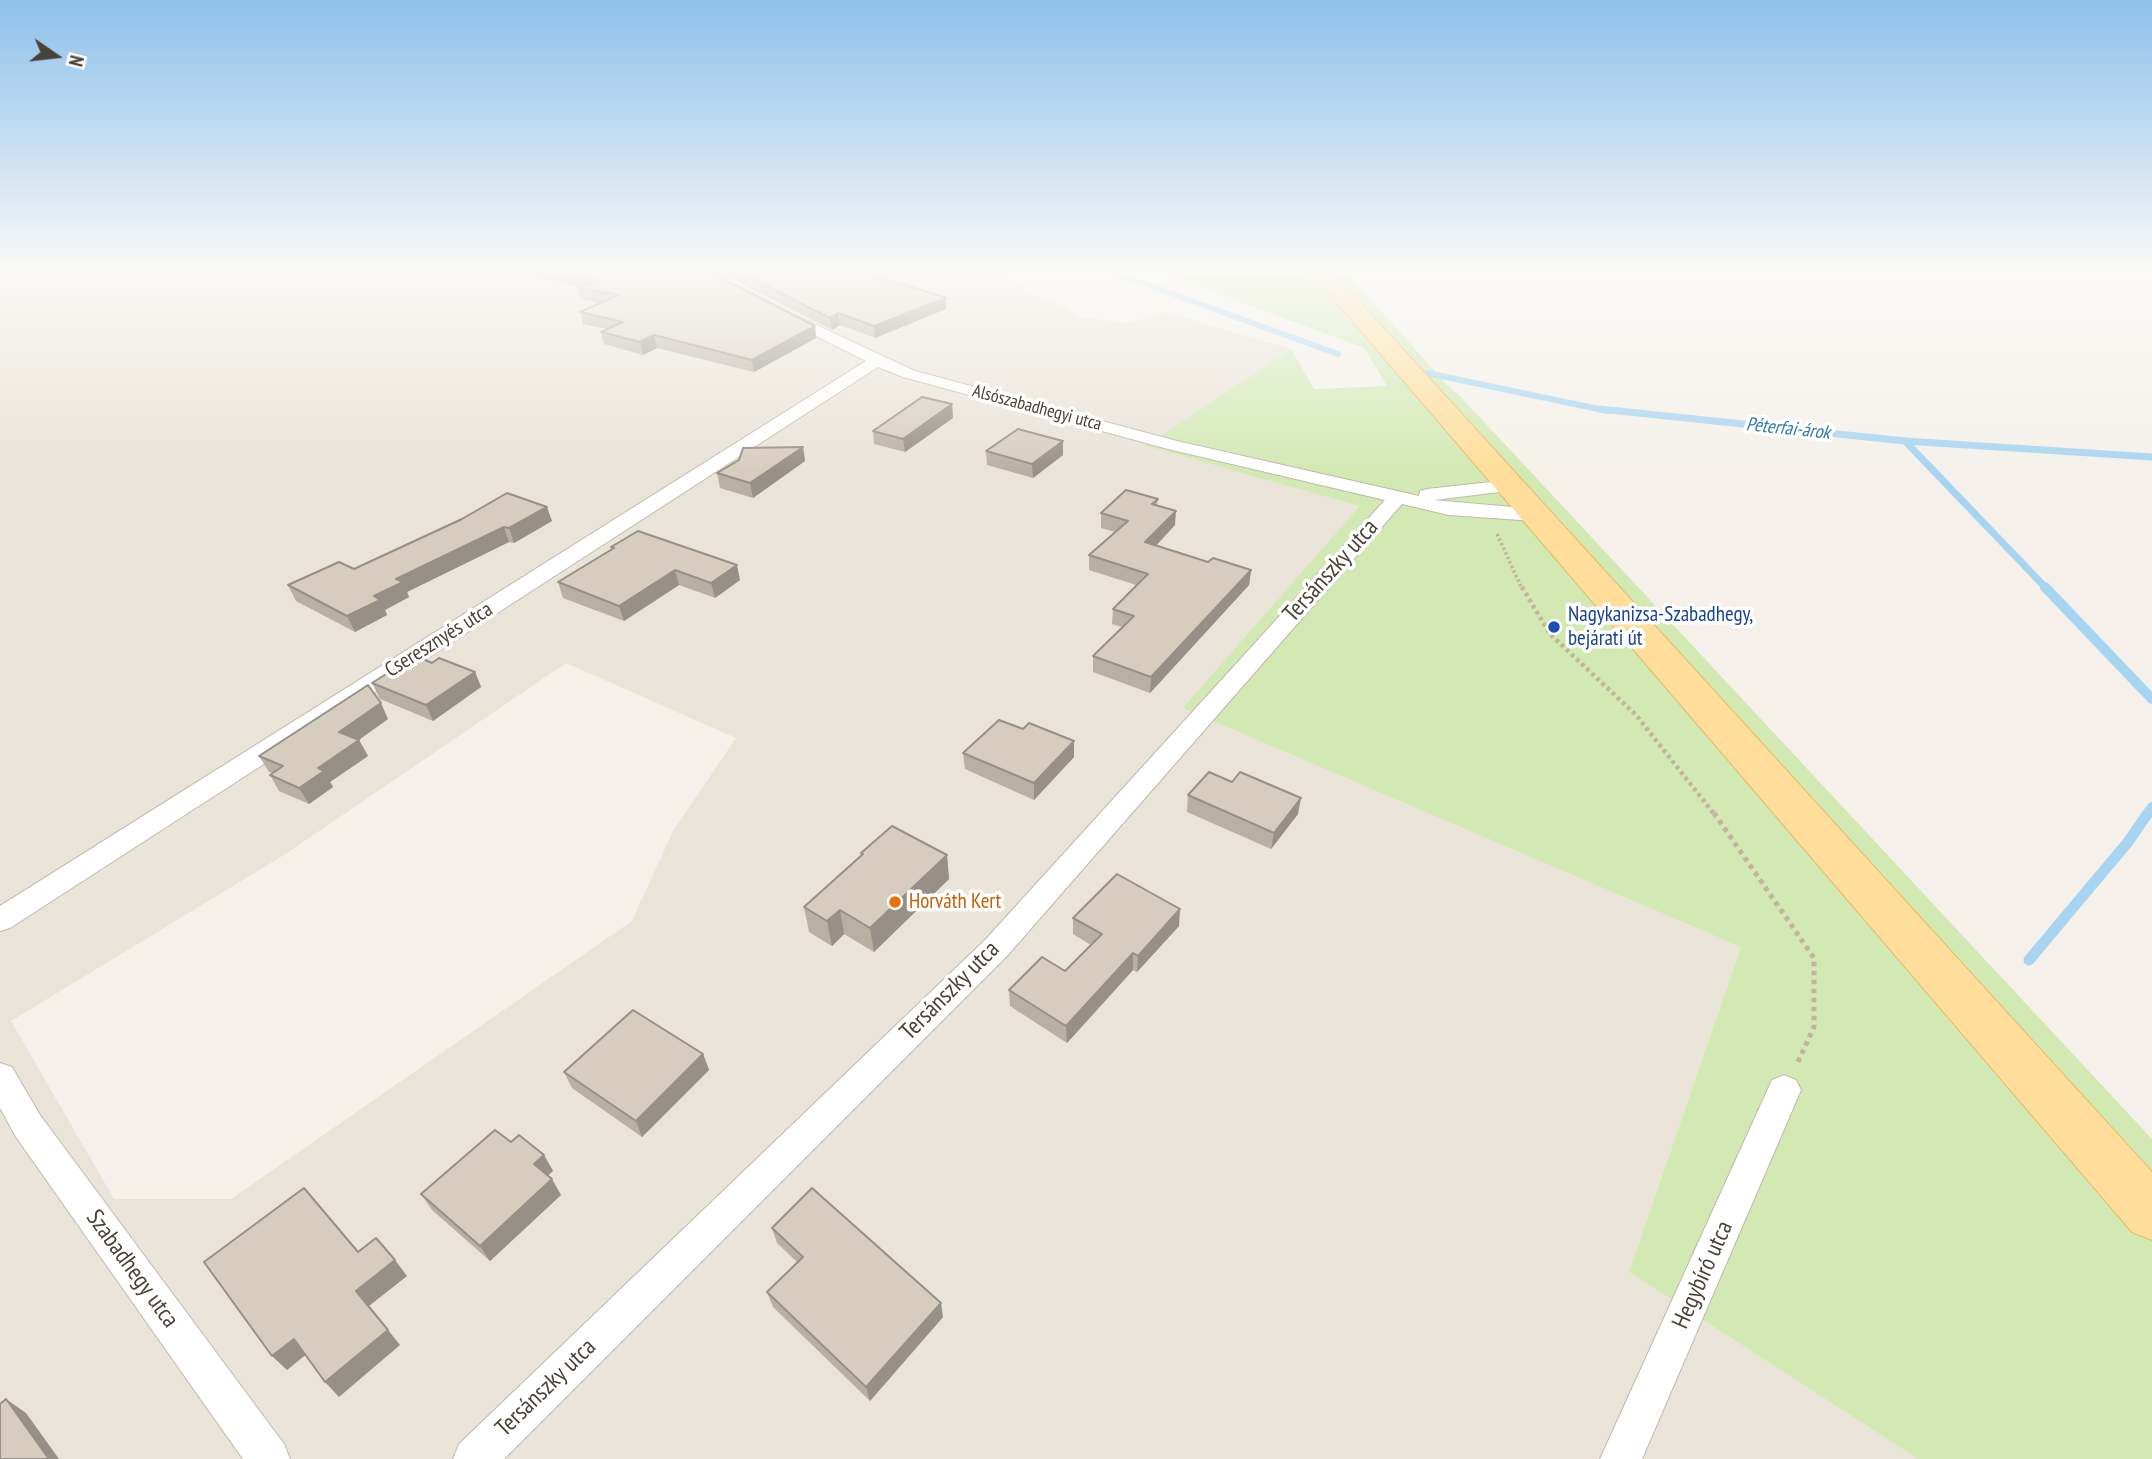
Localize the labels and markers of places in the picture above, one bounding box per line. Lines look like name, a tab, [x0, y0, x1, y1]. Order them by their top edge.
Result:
place label: Nagykanizsa-Szabadhegy, bejárati út	[1568, 602, 1753, 652]
marker: Nagykanizsa-Szabadhegy, bejárati út	[1546, 619, 1562, 635]
place label: Horváth Kert	[909, 889, 1001, 915]
marker: Horváth Kert	[887, 894, 903, 910]

